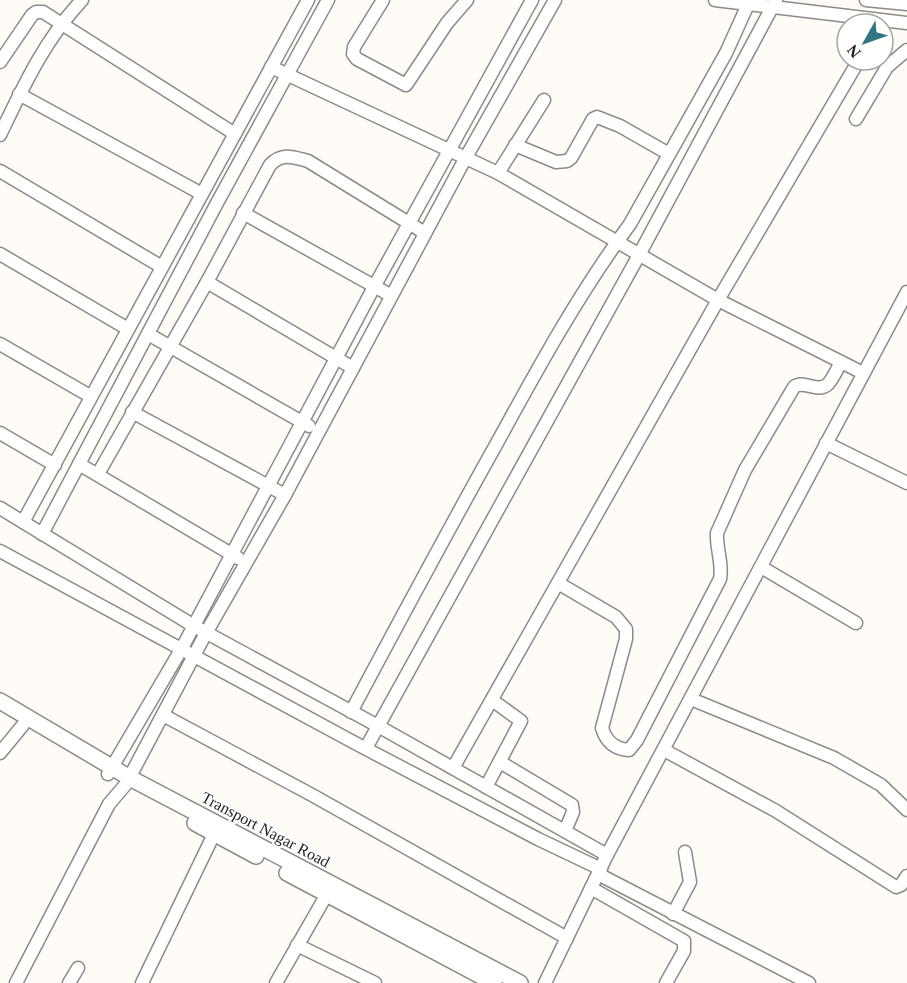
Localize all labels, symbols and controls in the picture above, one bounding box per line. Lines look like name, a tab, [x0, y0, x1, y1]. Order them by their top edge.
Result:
north arrow	[835, 12, 895, 72]
text: N	[843, 41, 864, 61]
street label: Transport Nagar Road	[198, 788, 333, 871]

